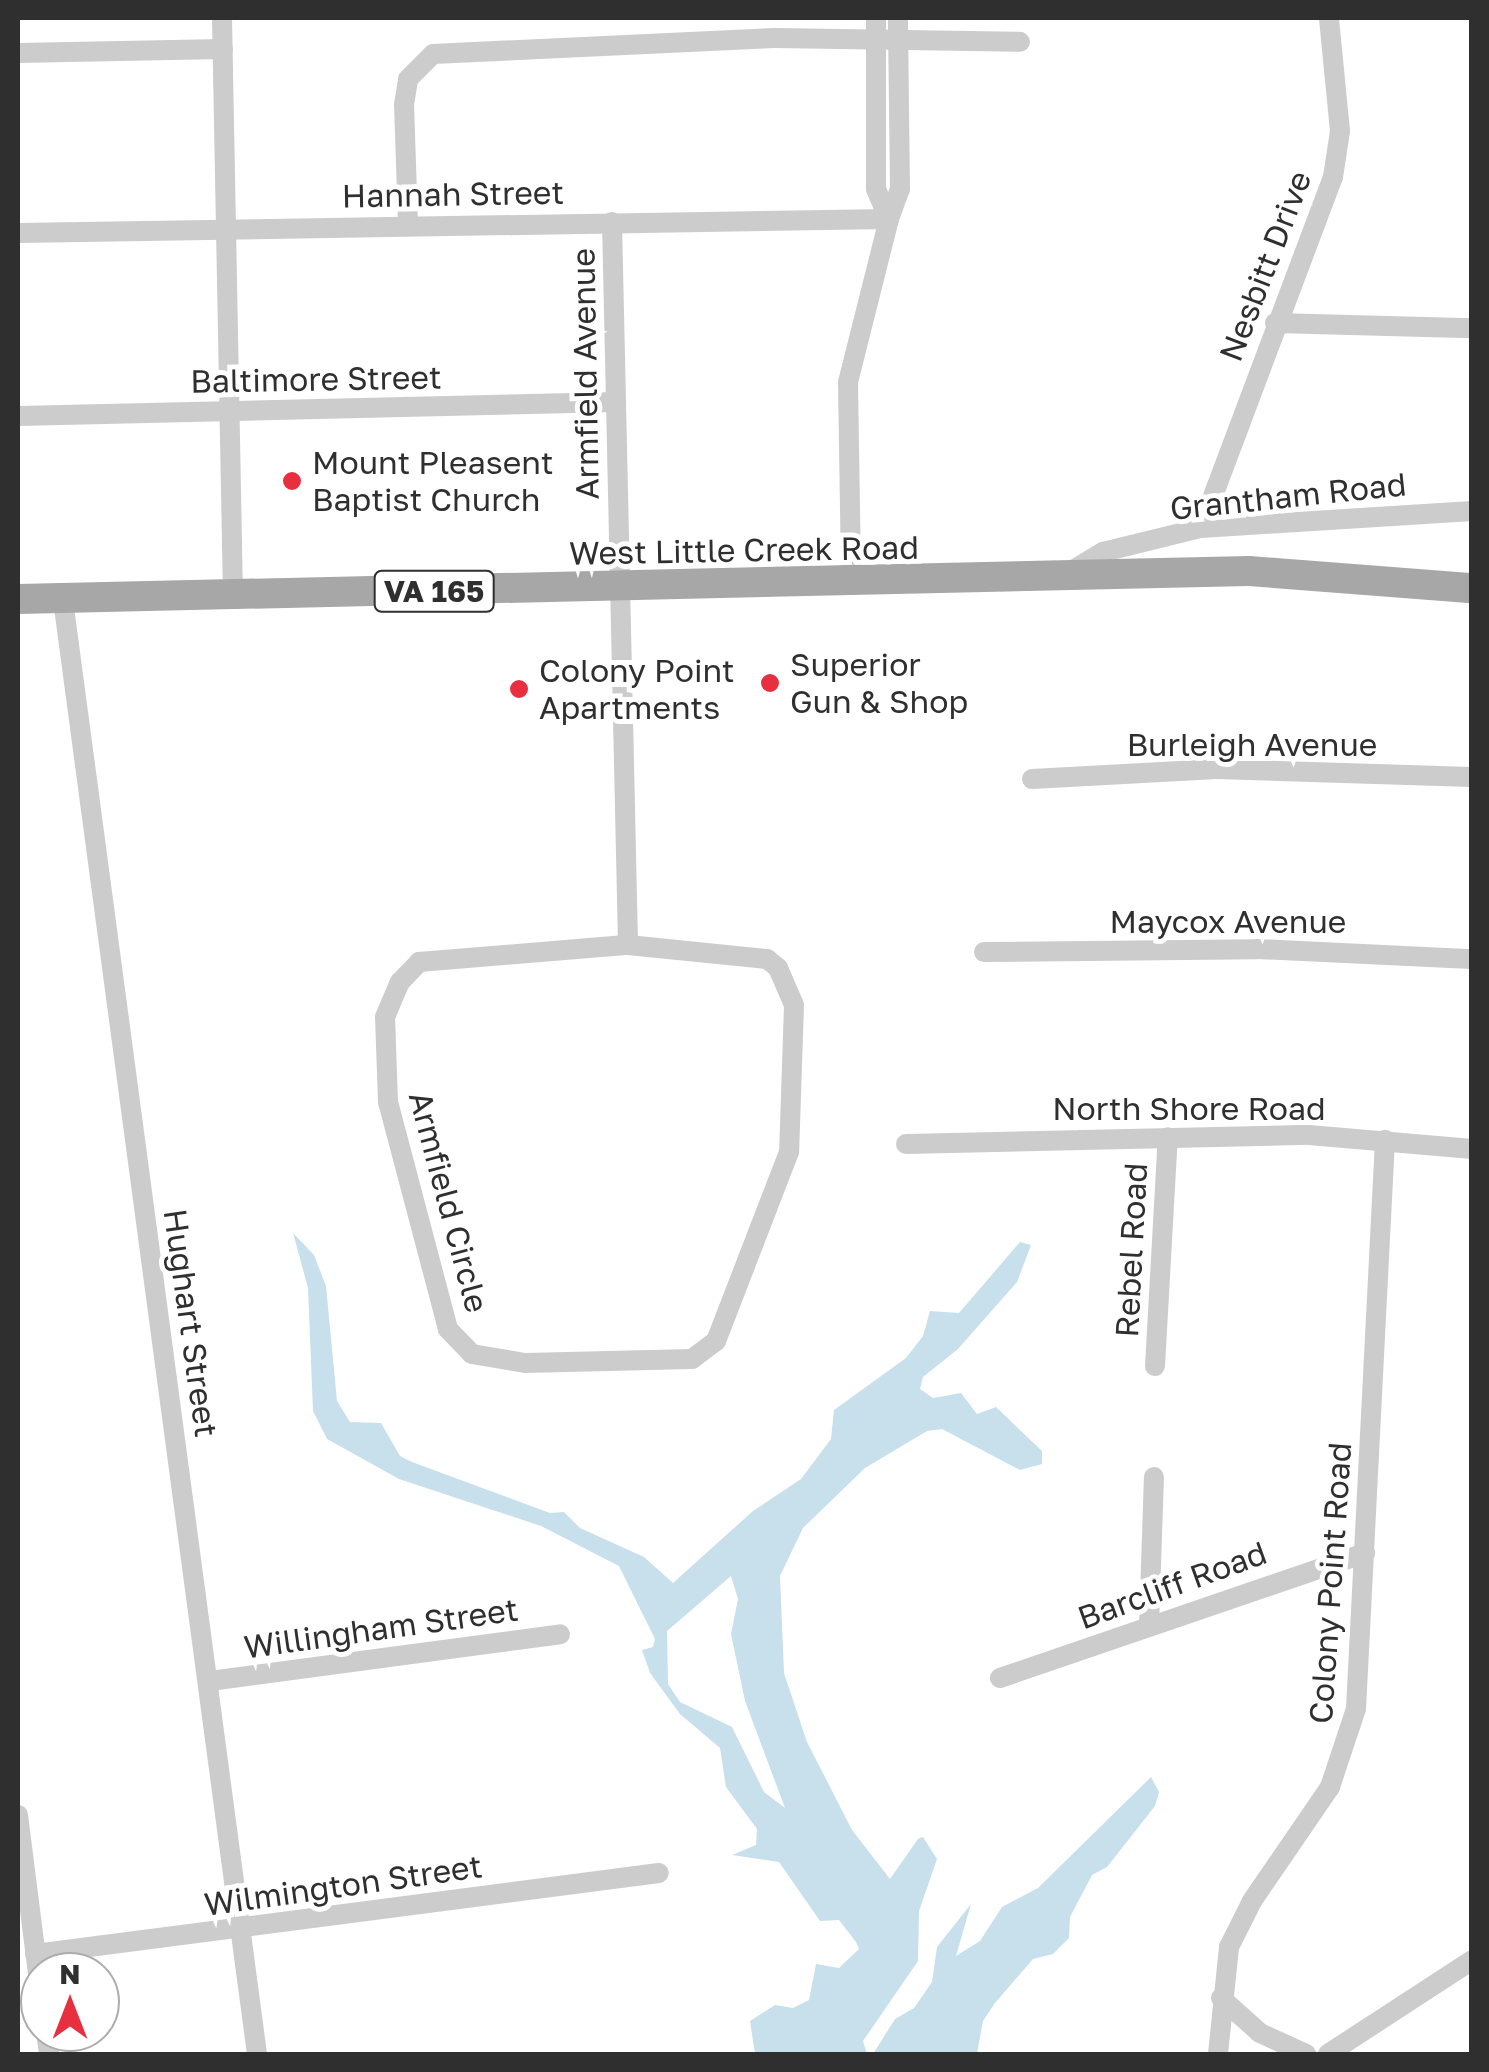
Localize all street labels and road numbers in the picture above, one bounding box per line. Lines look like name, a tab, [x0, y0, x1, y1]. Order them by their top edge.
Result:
street label: Nesbitt Drive	[1211, 165, 1319, 367]
street label: Hannah Street	[342, 173, 564, 215]
street label: Armfield Avenue	[564, 248, 606, 500]
street label: Baltimore Street	[190, 358, 442, 400]
street label: Grantham Road	[1168, 464, 1408, 528]
street label: West Little Creek Road	[569, 528, 919, 572]
road number: VA 165	[372, 566, 496, 616]
street label: Burleigh Avenue	[1127, 725, 1377, 763]
street label: Maycox Avenue	[1110, 902, 1346, 940]
street label: Armfield Circle	[401, 1087, 497, 1317]
street label: North Shore Road	[1052, 1089, 1326, 1127]
street label: Rebel Road	[1107, 1162, 1155, 1338]
street label: Hughart Street	[156, 1207, 226, 1439]
street label: Colony Point Road	[1301, 1441, 1359, 1725]
street label: Barcliff Road	[1072, 1533, 1272, 1637]
street label: Willingham Street	[241, 1590, 521, 1666]
street label: Wilmington Street	[202, 1846, 484, 1924]

